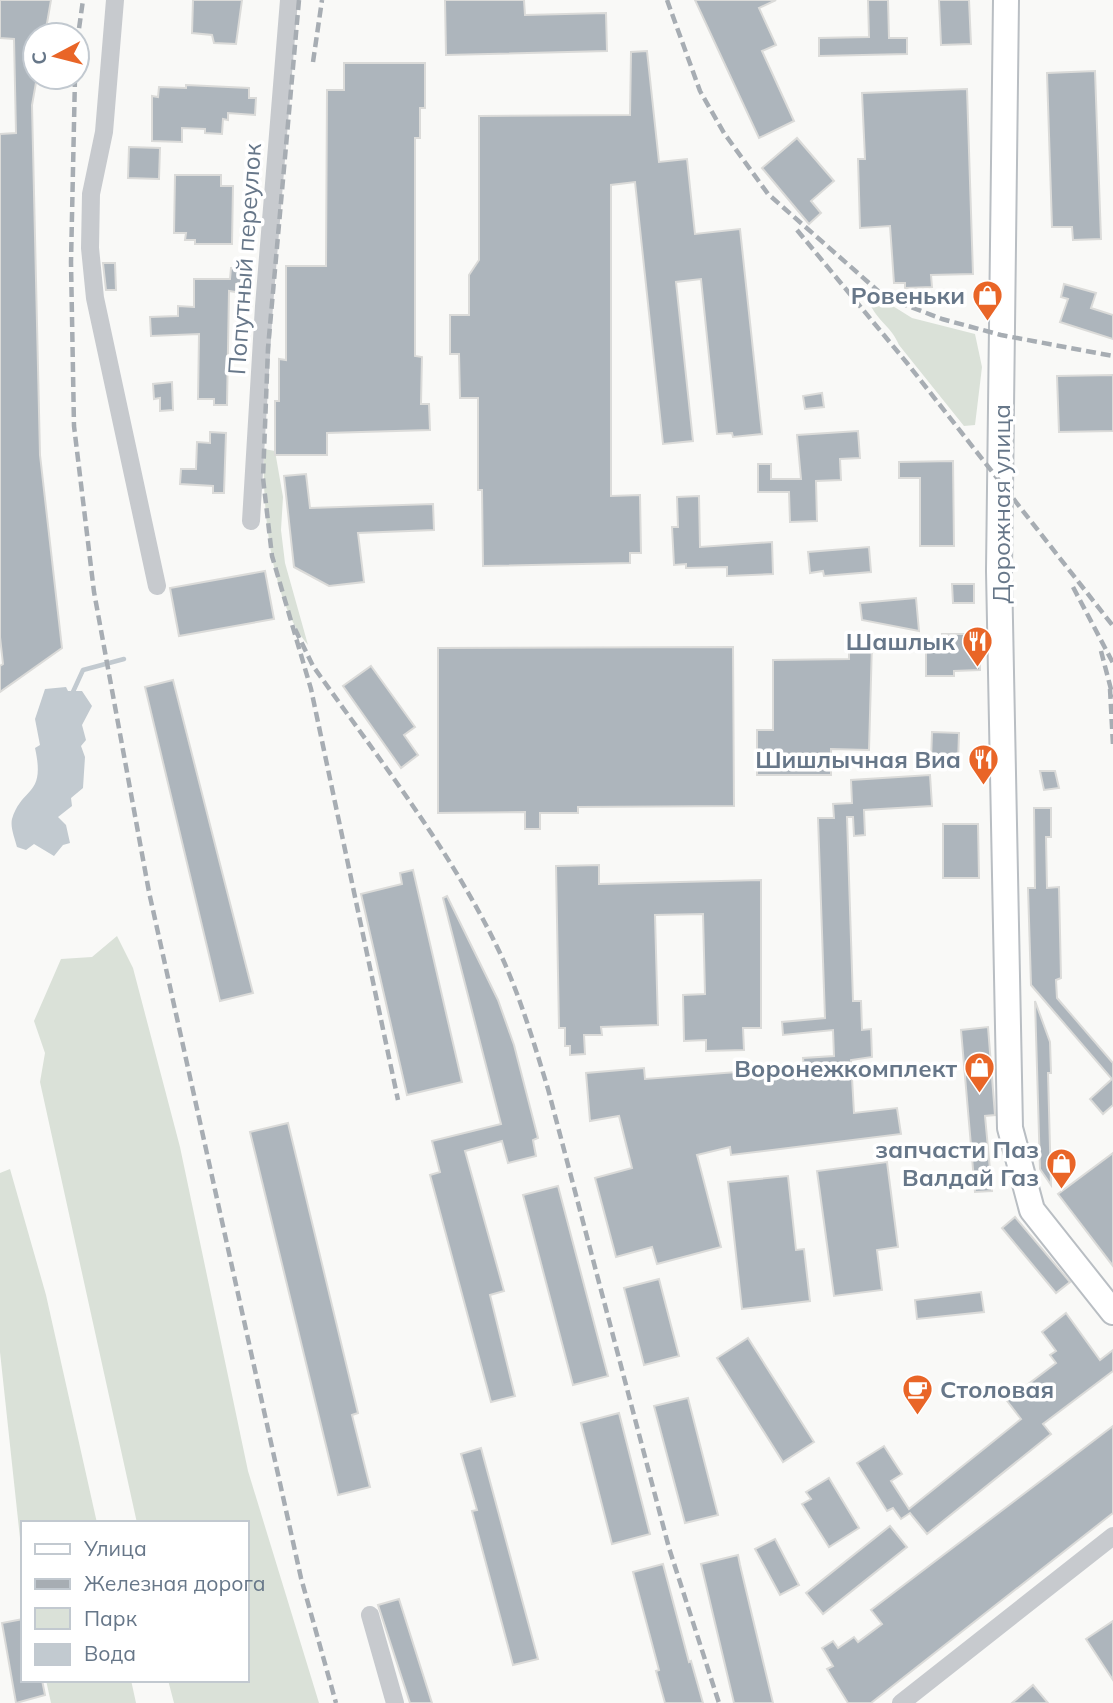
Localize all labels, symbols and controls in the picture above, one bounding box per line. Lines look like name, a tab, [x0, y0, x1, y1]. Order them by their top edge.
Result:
north arrow	[21, 21, 91, 91]
text: С	[26, 50, 52, 66]
street label: Попутный переулок	[221, 142, 267, 376]
shop icon: Ровеньки	[971, 278, 1005, 322]
place label: Ровеньки	[851, 280, 965, 310]
street label: Дорожная улица	[986, 404, 1016, 604]
restaurant icon: Шашлык	[961, 624, 995, 668]
place label: Шашлык	[846, 626, 955, 656]
restaurant icon: Шишлычная Виа	[967, 742, 1001, 786]
place label: Шишлычная Виа	[755, 744, 961, 774]
shop icon: Воронежкомплект	[963, 1051, 997, 1095]
place label: Воронежкомплект	[734, 1053, 957, 1083]
place label: запчасти Паз Валдай Газ	[875, 1134, 1039, 1192]
shop icon: запчасти Паз Валдай Газ	[1045, 1146, 1079, 1190]
cafe icon: Столовая	[900, 1372, 934, 1416]
place label: Столовая	[940, 1374, 1054, 1404]
legend	[21, 1521, 248, 1682]
text: Улица	[83, 1535, 147, 1561]
text: Железная дорога	[84, 1570, 266, 1596]
text: Парк	[84, 1605, 138, 1631]
text: Вода	[84, 1640, 136, 1666]

